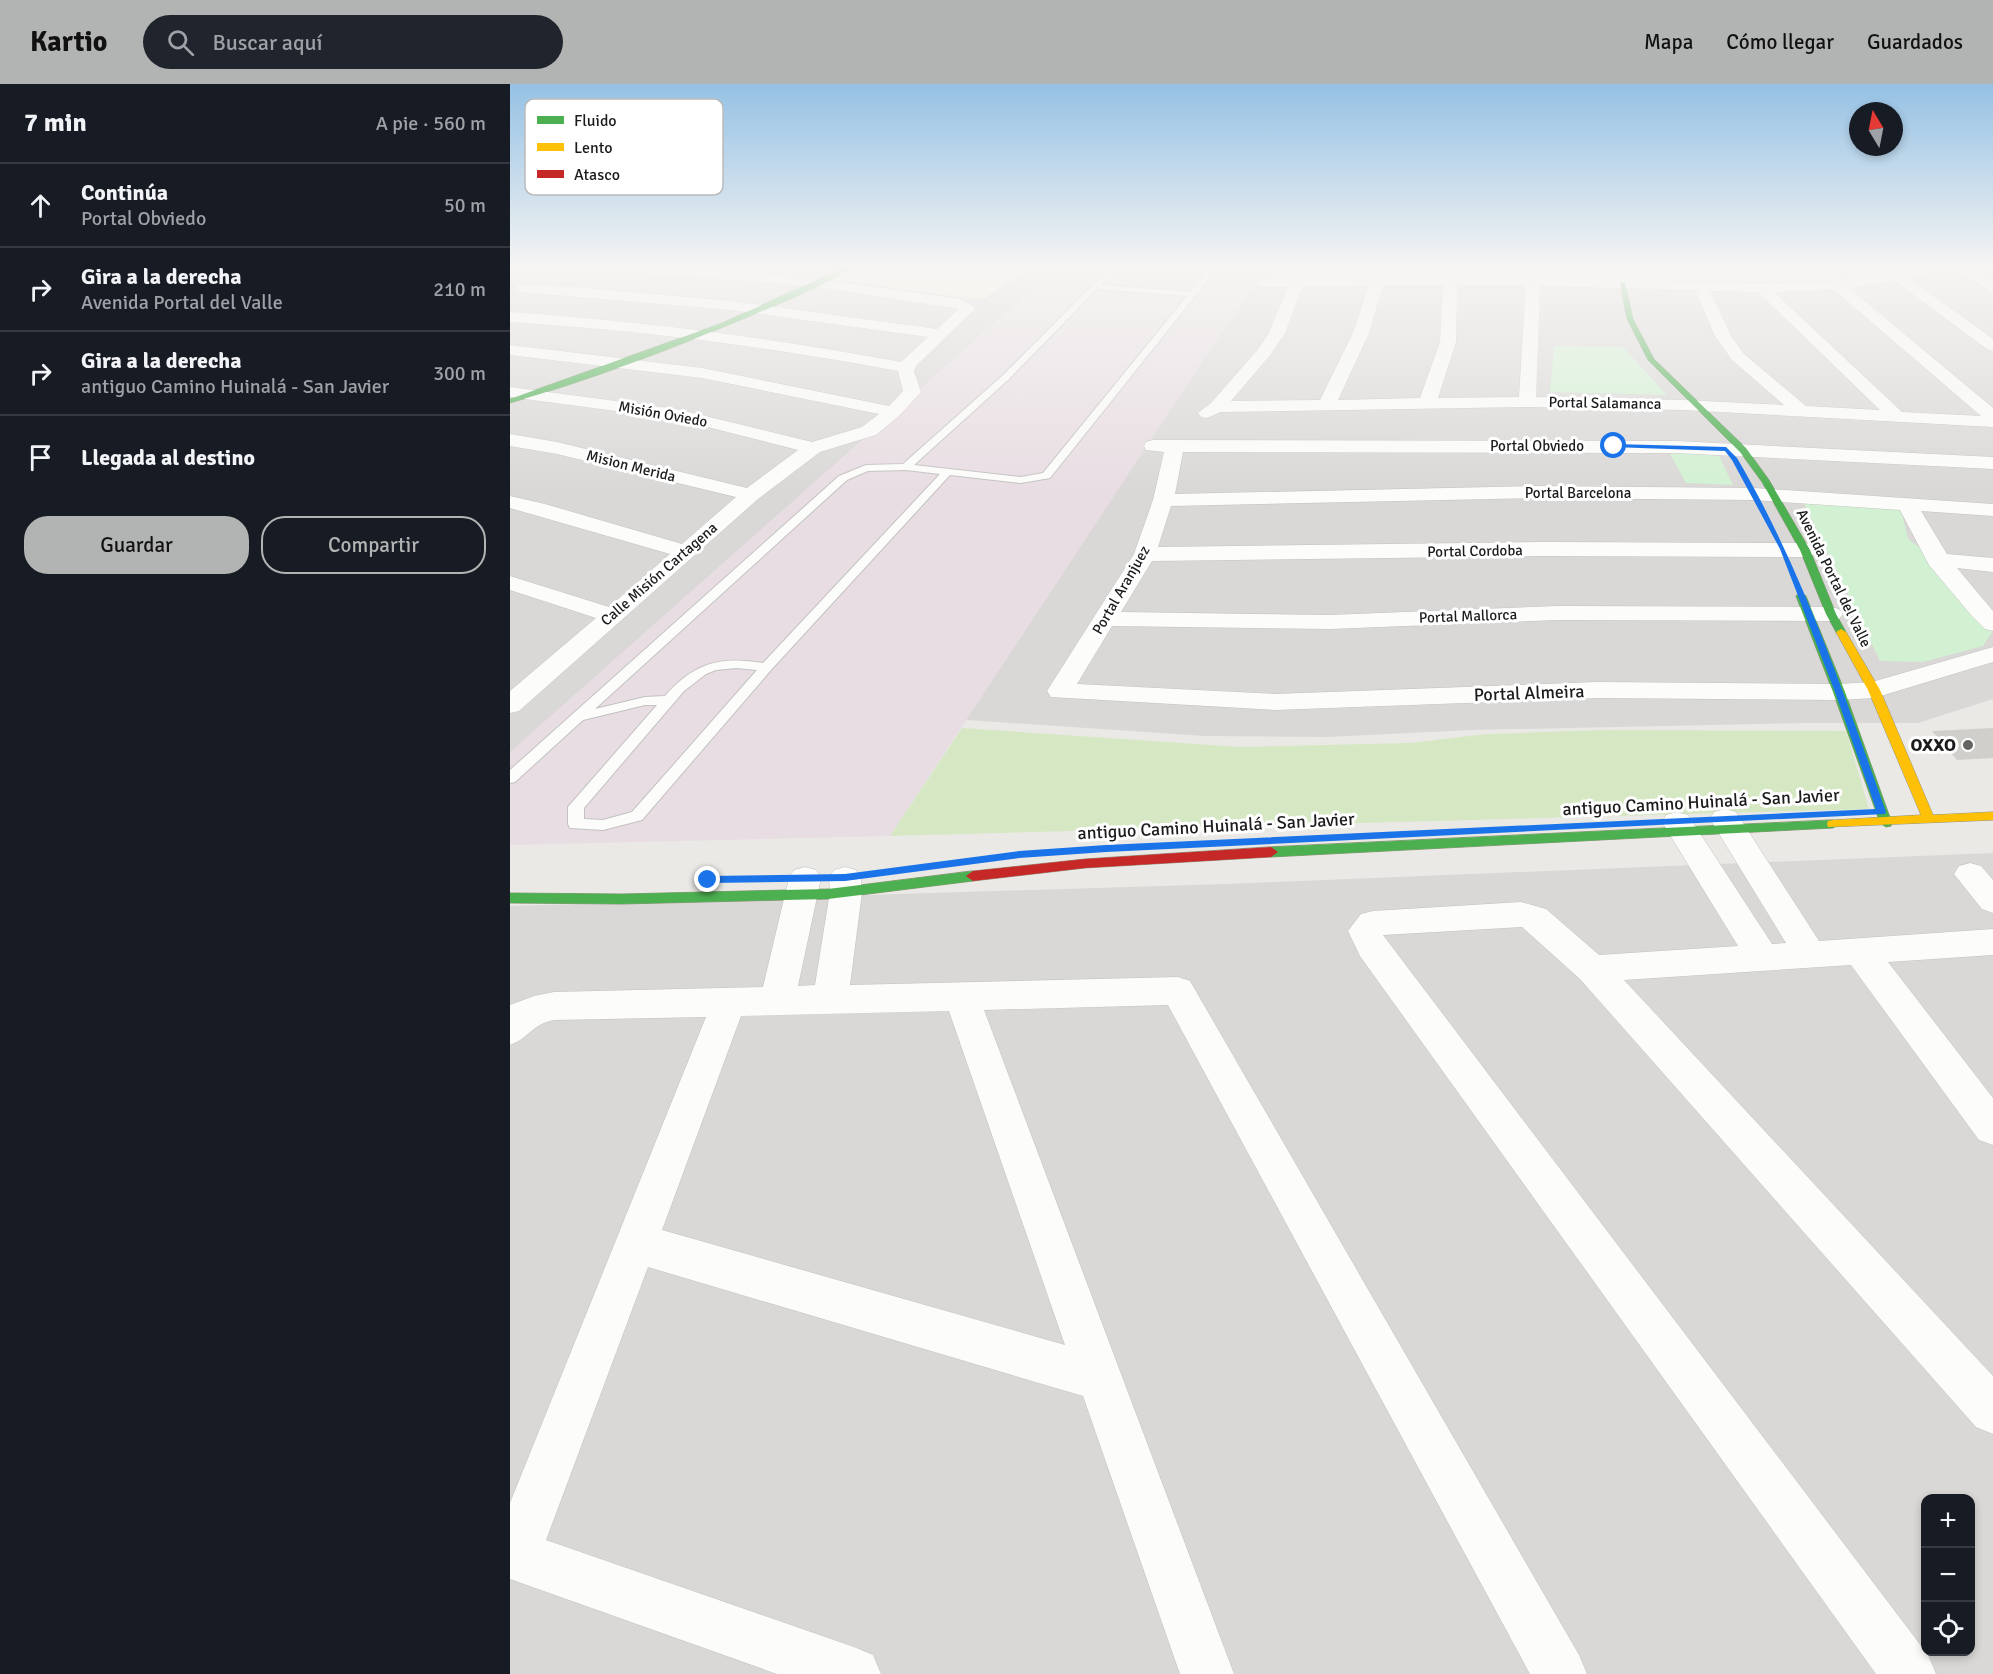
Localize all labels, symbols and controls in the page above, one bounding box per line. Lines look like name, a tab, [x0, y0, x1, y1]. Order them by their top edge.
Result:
search box	[143, 15, 563, 69]
text: Kartio	[30, 25, 107, 59]
icon: search	[164, 26, 197, 59]
text: Buscar aquí	[212, 29, 322, 56]
text: Mapa	[1644, 29, 1693, 55]
text: Cómo llegar	[1726, 29, 1834, 55]
text: Guardados	[1867, 29, 1963, 55]
legend	[525, 99, 723, 195]
north arrow	[1849, 102, 1903, 156]
text: 7 min	[24, 107, 87, 139]
text: A pie · 560 m	[376, 111, 486, 136]
text: Fluido	[574, 111, 617, 131]
text: Lento	[574, 138, 612, 158]
text: Atasco	[574, 165, 620, 185]
text: Continúa	[81, 179, 168, 206]
icon: ahead	[24, 189, 57, 222]
text: 50 m	[444, 193, 486, 218]
text: Portal Obviedo	[81, 206, 206, 231]
text: Gira a la derecha	[81, 263, 242, 290]
icon: right	[24, 273, 57, 306]
text: 210 m	[433, 277, 486, 302]
text: Avenida Portal del Valle	[81, 290, 283, 315]
text: Gira a la derecha	[81, 347, 242, 374]
icon: right	[24, 357, 57, 390]
text: 300 m	[433, 361, 486, 386]
text: antiguo Camino Huinalá - San Javier	[81, 374, 389, 399]
street label: Portal Salamanca	[1549, 393, 1661, 413]
street label: Misión Oviedo	[617, 397, 709, 431]
route start	[1600, 432, 1626, 458]
street label: Portal Obviedo	[1490, 437, 1584, 455]
icon: arrive	[24, 441, 57, 474]
text: Llegada al destino	[81, 444, 255, 471]
street label: Mision Merida	[585, 446, 677, 486]
street label: Portal Barcelona	[1525, 484, 1631, 502]
street label: Avenida Portal del Valle	[1793, 506, 1875, 650]
button: Guardar	[24, 516, 249, 574]
button: Compartir	[261, 516, 486, 574]
street label: Calle Misión Cartagena	[597, 519, 721, 629]
street label: Portal Cordoba	[1427, 541, 1523, 561]
street label: Portal Aranjuez	[1088, 542, 1154, 637]
street label: Portal Mallorca	[1419, 605, 1517, 627]
street label: Portal Almeira	[1473, 680, 1585, 706]
place label: OXXO	[1910, 734, 1956, 756]
marker: OXXO	[1961, 738, 1975, 752]
street label: antiguo Camino Huinalá - San Javier	[1562, 784, 1840, 820]
street label: antiguo Camino Huinalá - San Javier	[1077, 808, 1355, 844]
route end	[694, 866, 720, 892]
map controls	[1921, 1494, 1975, 1656]
button: +	[1921, 1494, 1975, 1548]
button: −	[1921, 1548, 1975, 1602]
button: locate	[1921, 1602, 1975, 1656]

